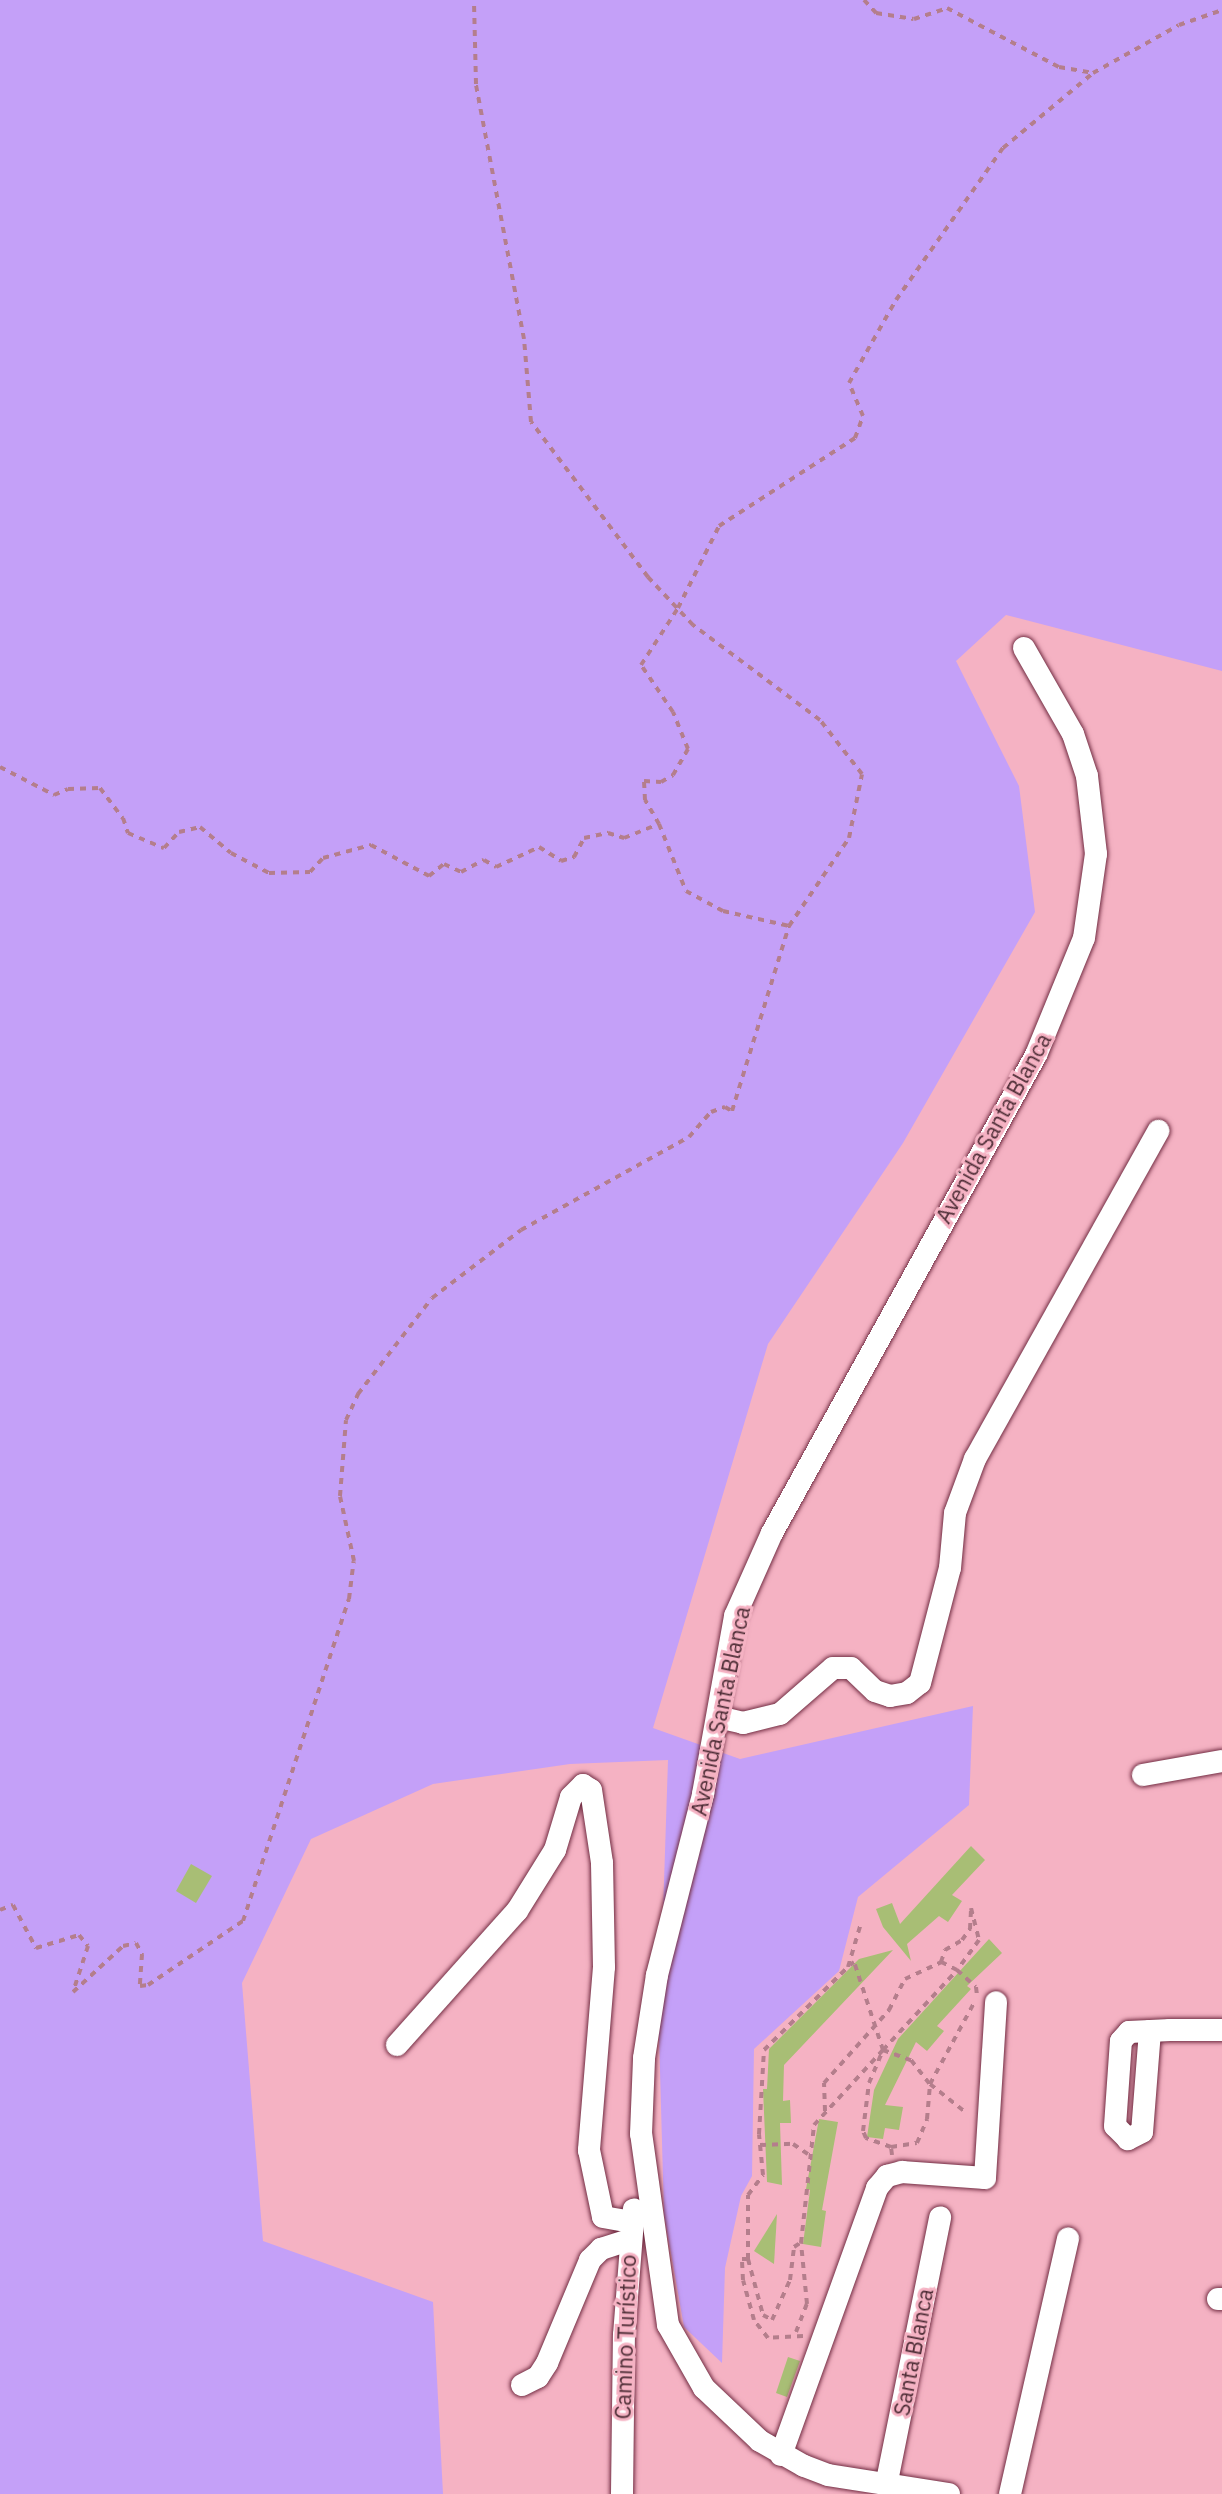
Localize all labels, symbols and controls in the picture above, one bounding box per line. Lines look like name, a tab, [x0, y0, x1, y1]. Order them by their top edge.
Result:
street label: Avenida Santa Blanca	[930, 1028, 1056, 1228]
street label: Avenida Santa Blanca	[685, 1604, 755, 1818]
street label: Camino Turístico	[609, 2254, 641, 2420]
street label: Santa Blanca	[888, 2286, 938, 2418]

